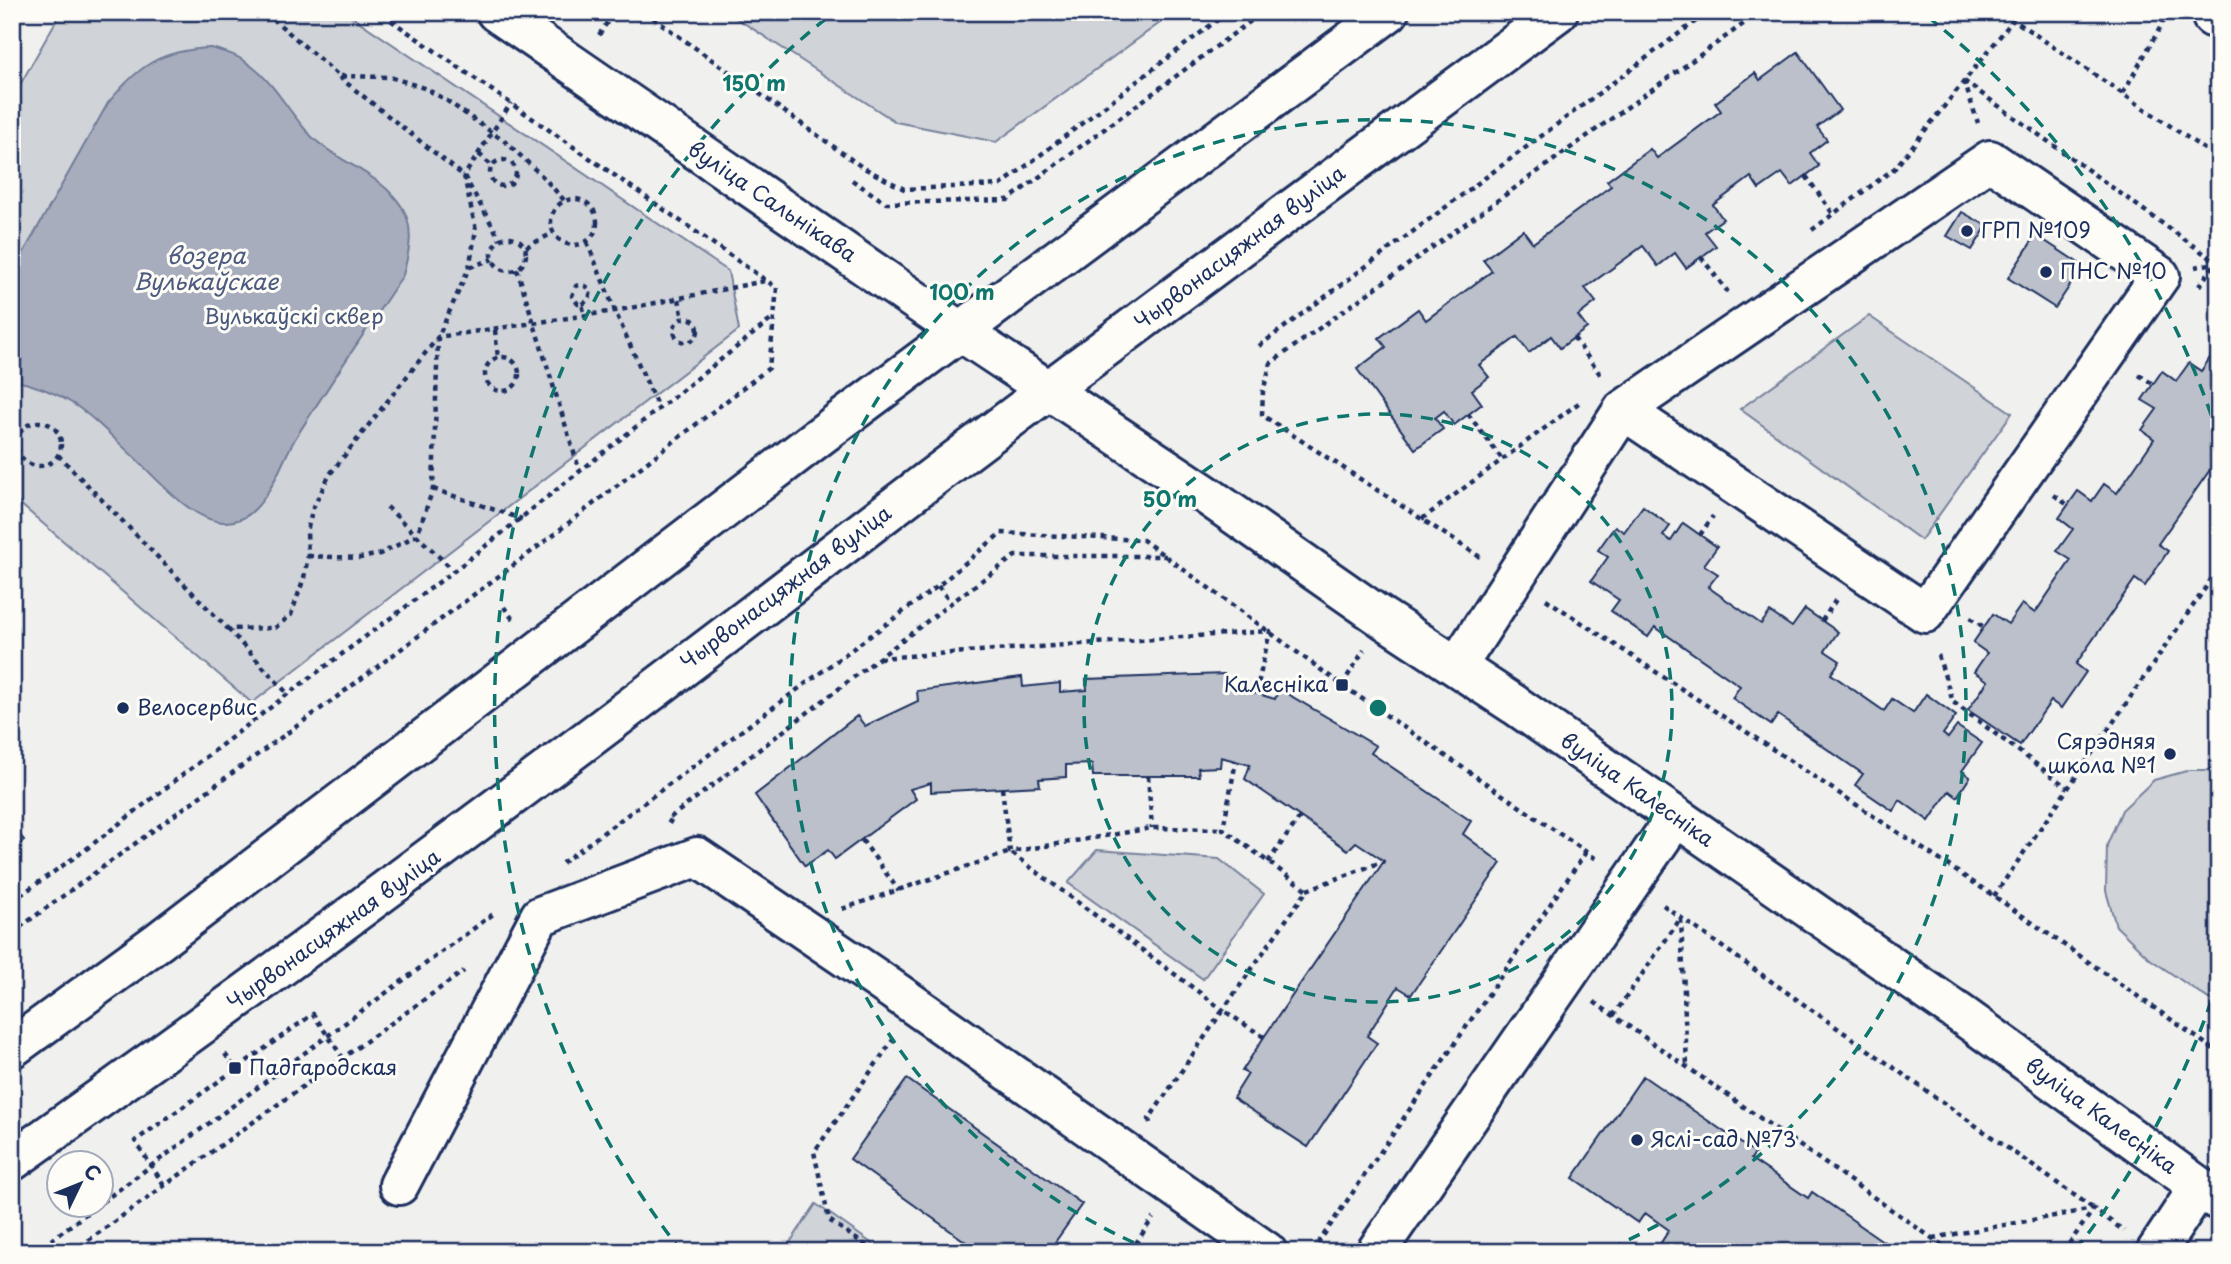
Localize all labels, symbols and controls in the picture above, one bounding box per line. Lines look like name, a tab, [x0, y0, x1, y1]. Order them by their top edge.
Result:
text: 150 m	[722, 66, 786, 98]
street label: вуліца Сальнікава	[682, 132, 865, 269]
street label: Чырвонасцяжная вуліца	[1126, 156, 1351, 337]
place label: ГРП №109	[1981, 213, 2091, 245]
marker: ГРП №109	[1959, 223, 1975, 239]
water label: возера Вулькаўскае	[134, 237, 280, 298]
place label: ПНС №10	[2060, 254, 2167, 286]
marker: ПНС №10	[2038, 264, 2054, 280]
text: 100 m	[929, 275, 995, 307]
park label: Вулькаўскі сквер	[204, 299, 384, 331]
text: 50 m	[1143, 482, 1197, 514]
street label: Чырвонасцяжная вуліца	[672, 496, 897, 677]
place label: Калесніка	[1223, 667, 1328, 699]
marker: Калесніка	[1334, 677, 1350, 693]
place label: Велосервис	[137, 690, 257, 722]
centre of rings	[1366, 696, 1390, 720]
marker: Велосервис	[115, 700, 131, 716]
street label: вуліца Калесніка	[1555, 723, 1721, 853]
place label: Сярэдняя школа №1	[2048, 724, 2156, 780]
marker: Сярэдняя школа №1	[2162, 746, 2178, 762]
street label: Чырвонасцяжная вуліца	[219, 840, 446, 1017]
street label: вуліца Калесніка	[2020, 1048, 2185, 1181]
place label: Падгародская	[249, 1050, 397, 1082]
marker: Падгародская	[227, 1060, 243, 1076]
place label: Яслі-сад №73	[1651, 1122, 1796, 1154]
marker: Яслі-сад №73	[1629, 1132, 1645, 1148]
north arrow	[46, 1148, 116, 1218]
text: С	[78, 1157, 108, 1187]

